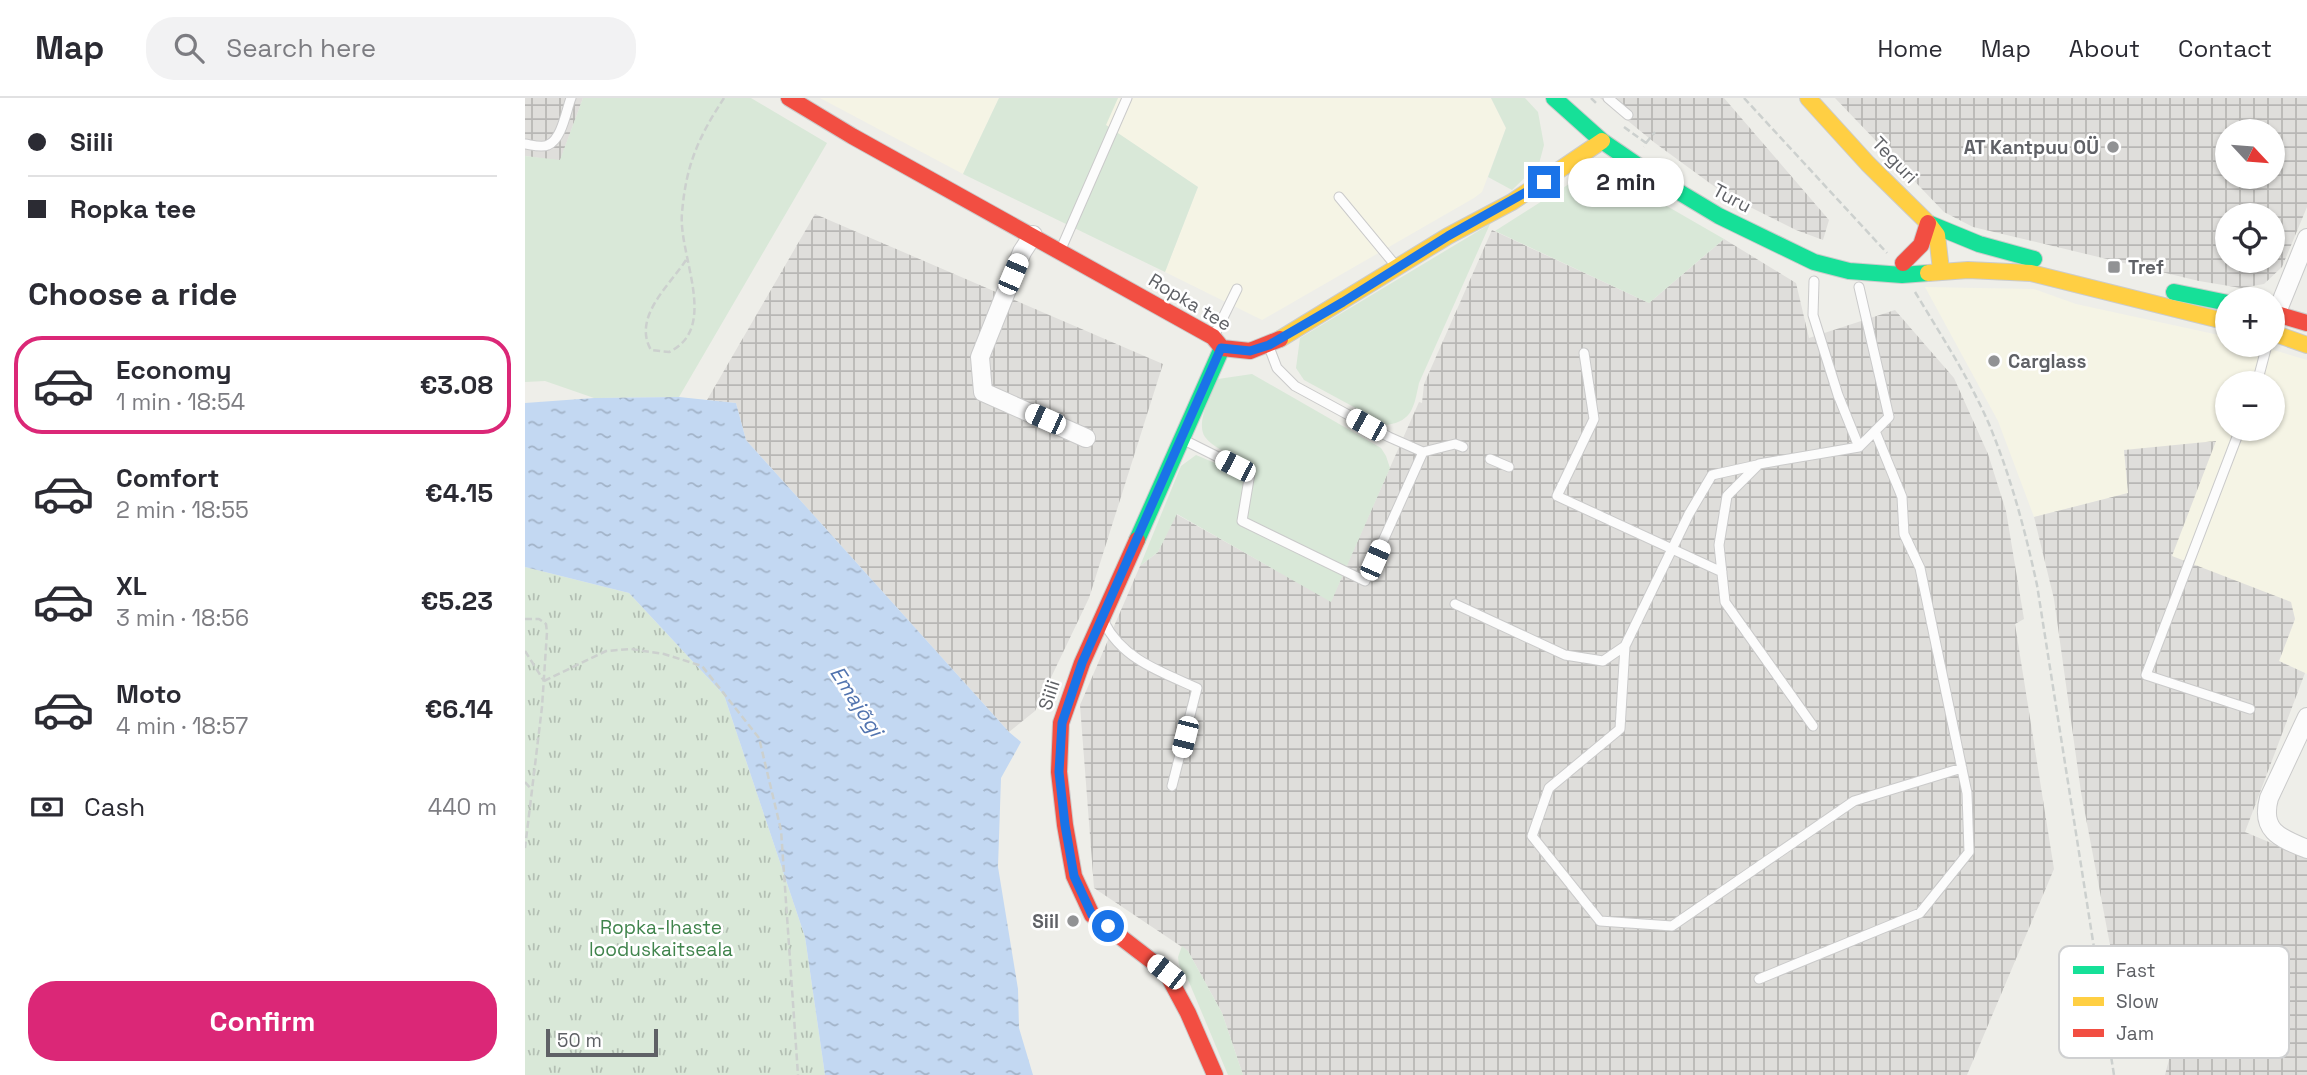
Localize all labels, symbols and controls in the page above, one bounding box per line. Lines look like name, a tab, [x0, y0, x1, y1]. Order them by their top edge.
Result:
search box	[146, 17, 636, 80]
text: Map	[35, 27, 104, 69]
icon: search	[170, 29, 208, 67]
text: Search here	[226, 31, 376, 65]
text: Home	[1877, 33, 1943, 64]
text: Map	[1981, 33, 2031, 64]
text: About	[2069, 33, 2140, 64]
text: Contact	[2178, 33, 2272, 64]
north arrow	[2215, 119, 2285, 189]
map controls	[2215, 119, 2285, 441]
text: Siili	[70, 125, 113, 159]
street label: Teguri	[1866, 131, 1924, 189]
place label: AT Kantpuu OÜ	[1964, 135, 2099, 160]
marker: AT Kantpuu OÜ	[2105, 139, 2121, 155]
callout: 2 min	[1569, 158, 1684, 206]
route end	[1528, 166, 1560, 198]
text: 2 min	[1596, 167, 1656, 197]
street label: Turu	[1708, 178, 1756, 218]
text: Ropka tee	[70, 192, 196, 226]
button: locate	[2215, 203, 2285, 273]
car	[996, 251, 1031, 297]
place label: Tref	[2128, 255, 2164, 280]
marker: Tref	[2106, 259, 2122, 275]
street label: Ropka tee	[1144, 267, 1236, 337]
text: Choose a ride	[28, 274, 238, 314]
button: +	[2215, 287, 2285, 357]
place label: Carglass	[2008, 349, 2086, 374]
text: Economy	[116, 353, 232, 387]
marker: Carglass	[1986, 353, 2002, 369]
icon: car	[32, 354, 95, 417]
text: €3.08	[420, 368, 493, 402]
button: −	[2215, 371, 2285, 441]
text: 1 min · 18:54	[116, 387, 245, 417]
car	[1022, 401, 1069, 437]
car	[1343, 406, 1390, 444]
car	[1212, 447, 1259, 485]
text: Comfort	[116, 461, 219, 495]
icon: car	[32, 462, 95, 525]
text: €4.15	[425, 476, 493, 510]
text: 2 min · 18:55	[116, 495, 249, 525]
car	[1357, 537, 1394, 583]
text: XL	[116, 569, 147, 603]
icon: car	[32, 570, 95, 633]
text: €5.23	[421, 584, 493, 618]
text: 3 min · 18:56	[116, 603, 249, 633]
water label: Emajõgi	[824, 661, 891, 744]
text: Moto	[116, 677, 182, 711]
street label: Siili	[1032, 677, 1066, 713]
icon: car	[32, 678, 95, 741]
text: €6.14	[425, 692, 493, 726]
text: 4 min · 18:57	[116, 711, 248, 741]
car	[1170, 714, 1201, 760]
icon: cash	[28, 788, 66, 826]
text: Cash	[84, 790, 145, 824]
text: 440 m	[428, 792, 497, 822]
place label: Siil	[1032, 909, 1059, 934]
route start	[1092, 910, 1124, 942]
marker: Siil	[1065, 913, 1081, 929]
park label: Ropka-Ihaste looduskaitseala	[589, 915, 733, 962]
legend	[2059, 946, 2289, 1058]
car	[1143, 951, 1190, 993]
text: Fast	[2116, 958, 2156, 983]
button: Confirm	[28, 981, 497, 1061]
text: Slow	[2116, 989, 2159, 1014]
text: Jam	[2116, 1021, 2154, 1046]
scale bar	[546, 1026, 658, 1058]
text: 50 m	[557, 1028, 602, 1053]

